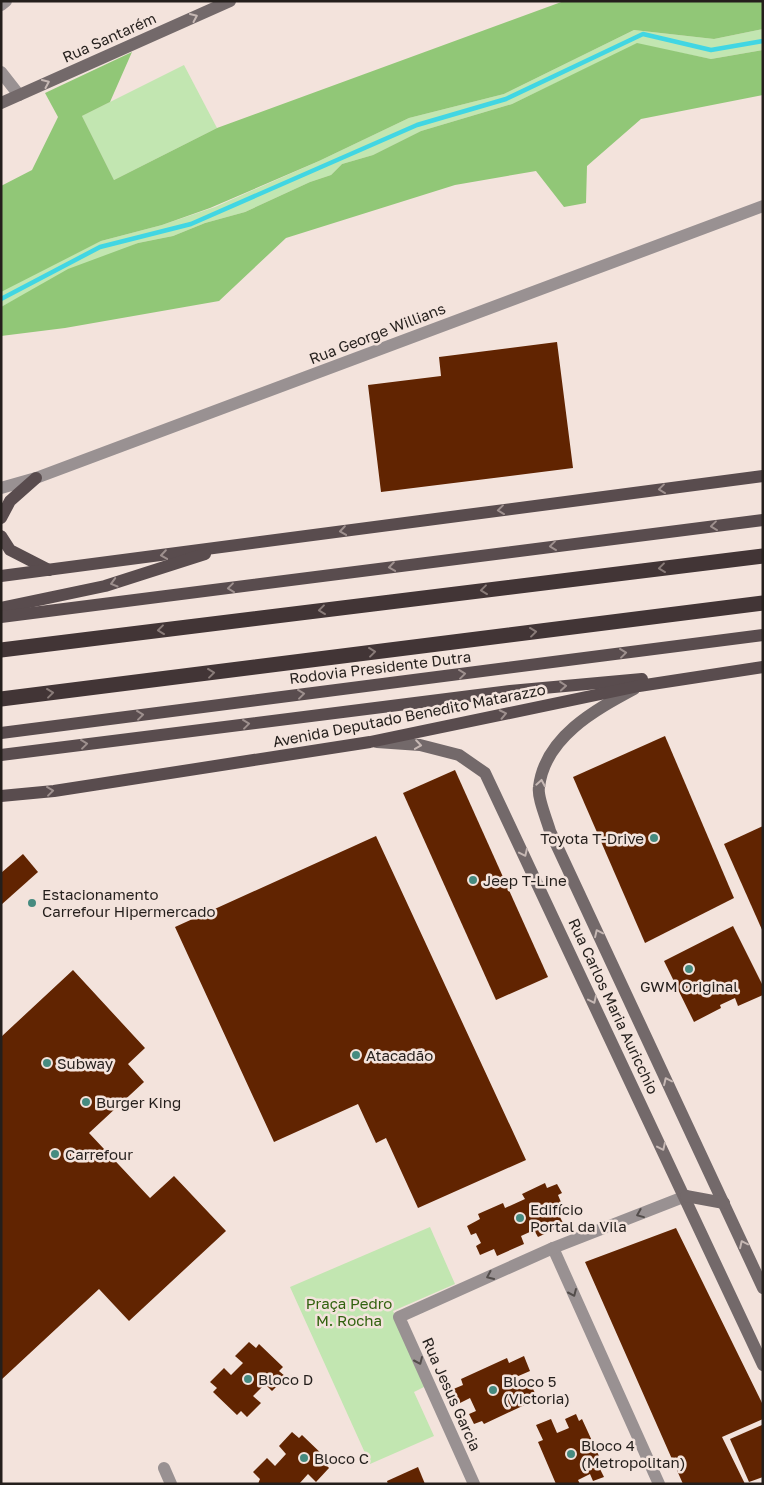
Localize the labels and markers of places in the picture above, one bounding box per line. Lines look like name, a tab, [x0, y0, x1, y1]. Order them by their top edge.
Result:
place label: Toyota T-Drive	[540, 829, 644, 847]
marker: Toyota T-Drive	[648, 832, 660, 844]
place label: Jeep T-Line	[483, 871, 567, 889]
marker: Jeep T-Line	[467, 874, 479, 886]
place label: Estacionamento Carrefour Hipermercado	[42, 885, 216, 920]
marker: Estacionamento Carrefour Hipermercado	[26, 897, 38, 909]
marker: GWM Original	[683, 963, 695, 975]
place label: GWM Original	[640, 977, 738, 995]
place label: Atacadão	[366, 1046, 433, 1064]
marker: Atacadão	[350, 1049, 362, 1061]
place label: Subway	[57, 1054, 114, 1072]
marker: Subway	[41, 1057, 53, 1069]
place label: Burger King	[96, 1093, 181, 1111]
marker: Burger King	[80, 1096, 92, 1108]
place label: Carrefour	[65, 1145, 133, 1163]
marker: Carrefour	[49, 1148, 61, 1160]
place label: Edifício Portal da Vila	[530, 1200, 627, 1235]
marker: Edifício Portal da Vila	[514, 1212, 526, 1224]
place label: Bloco D	[258, 1370, 313, 1388]
place label: Bloco 5 (Victoria)	[503, 1372, 570, 1407]
marker: Bloco D	[242, 1373, 254, 1385]
marker: Bloco 5 (Victoria)	[487, 1384, 499, 1396]
place label: Bloco 4 (Metropolitan)	[581, 1436, 685, 1471]
marker: Bloco 4 (Metropolitan)	[565, 1448, 577, 1460]
place label: Bloco C	[314, 1449, 369, 1467]
marker: Bloco C	[298, 1452, 310, 1464]

